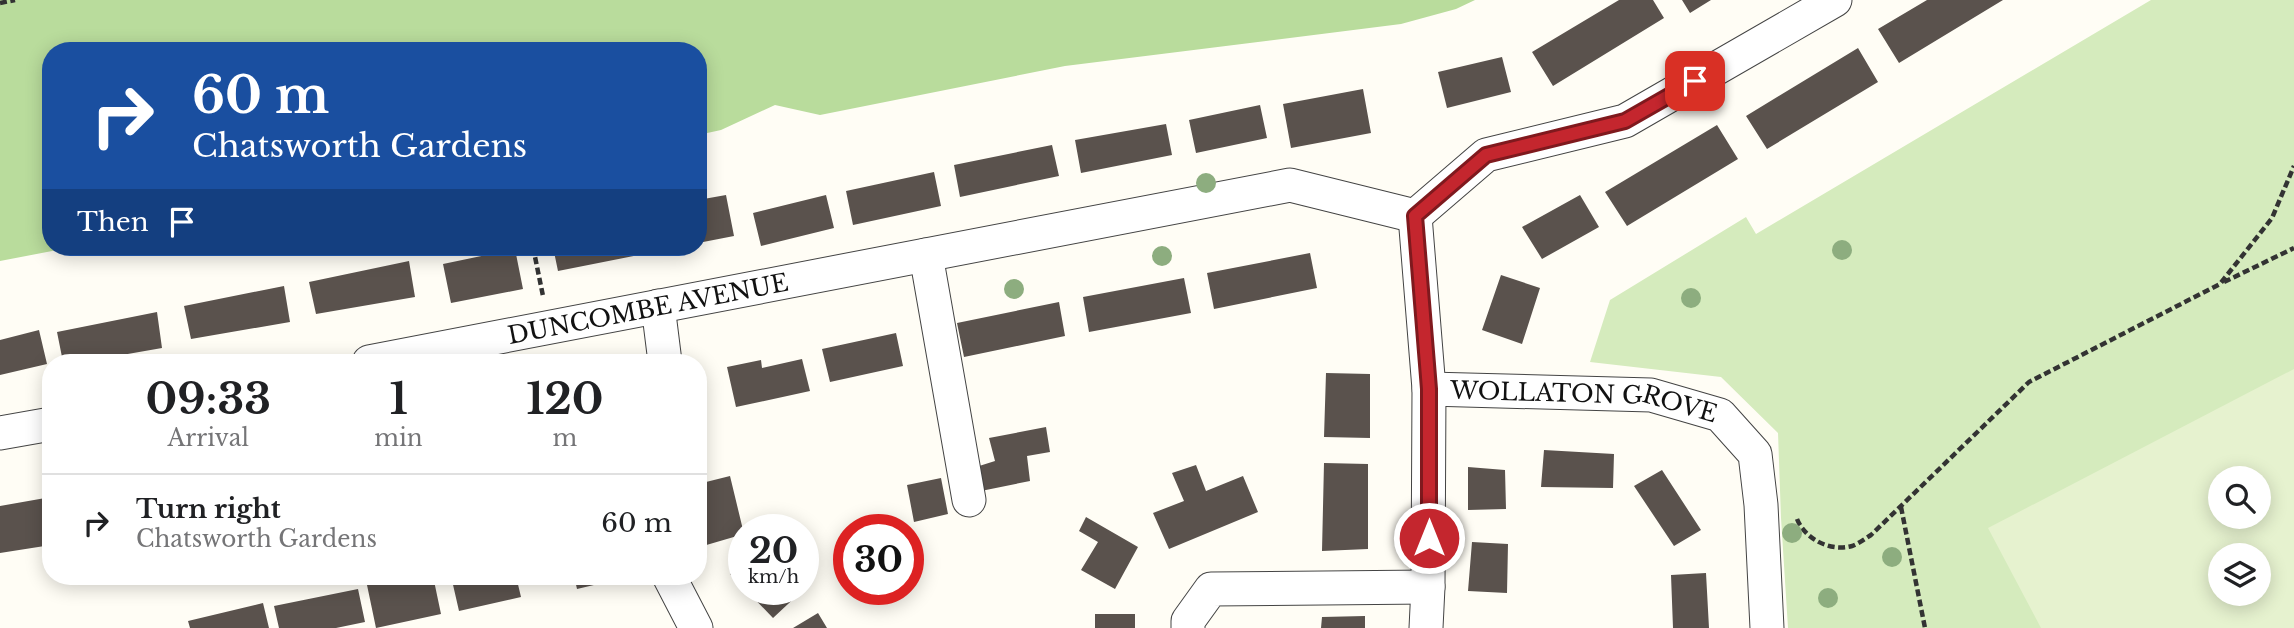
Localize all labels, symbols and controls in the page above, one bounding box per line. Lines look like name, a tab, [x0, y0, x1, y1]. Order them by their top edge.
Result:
pin	[1665, 51, 1725, 111]
icon: arrive	[1676, 62, 1714, 100]
text: 60 m	[192, 65, 329, 126]
icon: right	[77, 70, 168, 161]
text: Chatsworth Gardens	[192, 126, 527, 166]
icon: arrive	[163, 203, 201, 241]
text: Then	[77, 206, 149, 238]
street label: DUNCOMBE AVENUE	[505, 267, 791, 350]
text: 09:33	[145, 373, 271, 425]
text: 1	[389, 373, 408, 425]
text: 120	[526, 373, 604, 425]
street label: WOLLATON GROVE	[1449, 375, 1721, 428]
text: Arrival	[167, 424, 249, 452]
text: min	[374, 424, 423, 452]
text: m	[553, 424, 577, 452]
map controls	[2208, 466, 2271, 606]
button: search	[2208, 466, 2271, 529]
text: Turn right	[136, 493, 281, 525]
position arrow	[1392, 501, 1466, 575]
icon: right	[77, 504, 115, 542]
text: 60 m	[601, 507, 672, 539]
speed limit sign: 30	[833, 514, 924, 605]
text: Chatsworth Gardens	[136, 525, 377, 553]
text: 20	[749, 529, 798, 572]
button: layers	[2208, 543, 2271, 606]
text: km/h	[748, 566, 799, 588]

